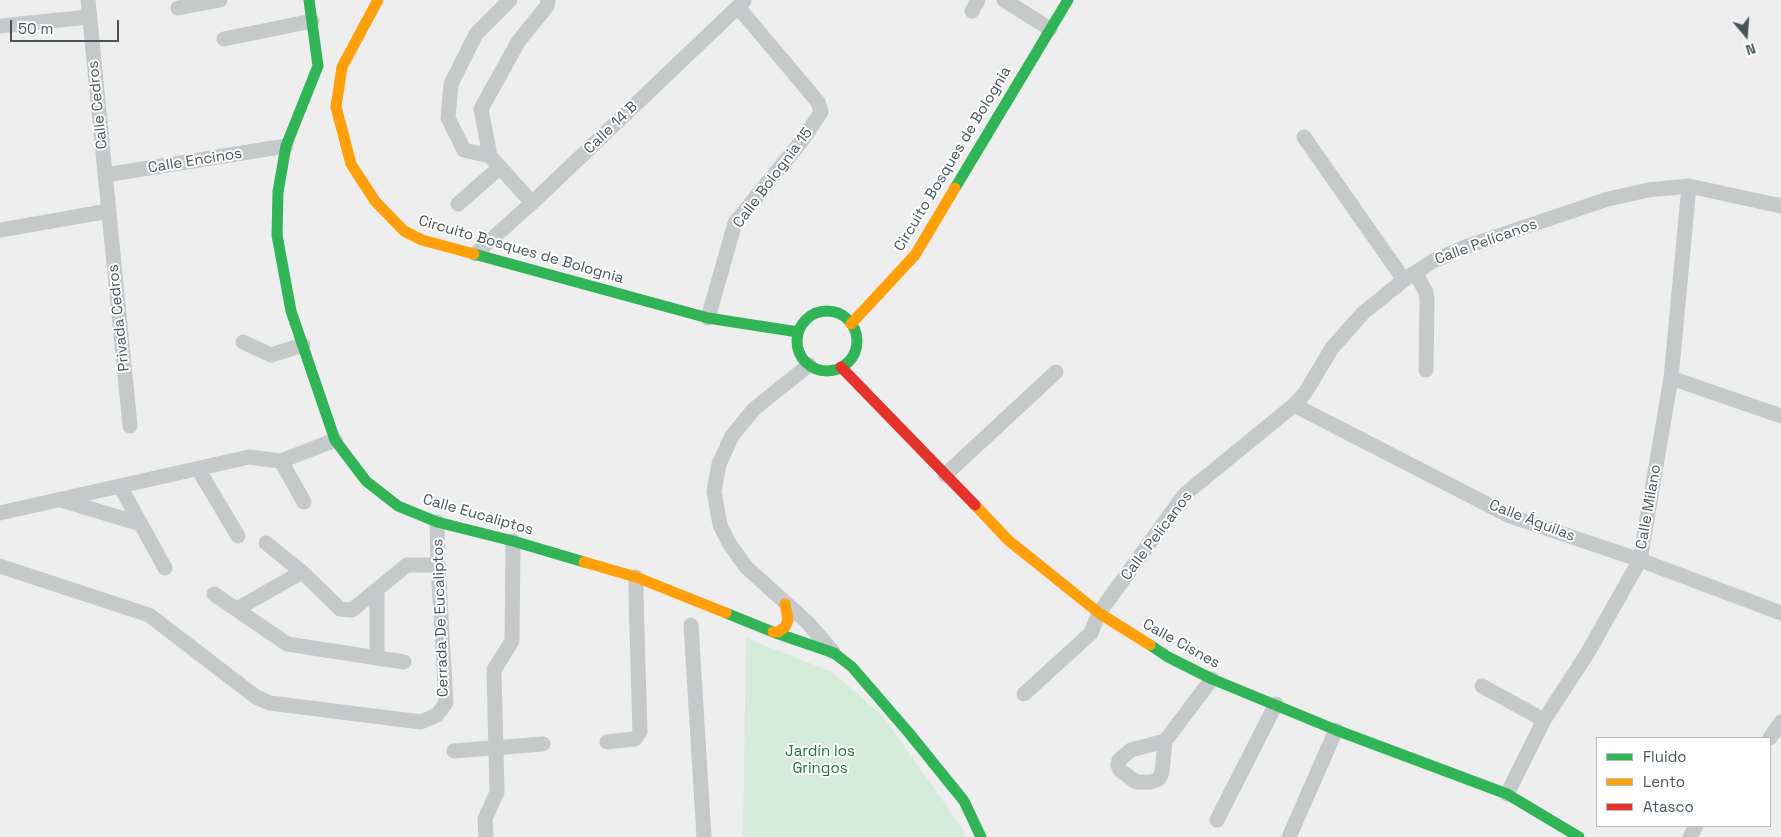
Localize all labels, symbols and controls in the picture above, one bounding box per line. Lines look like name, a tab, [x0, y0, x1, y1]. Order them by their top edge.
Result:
scale bar	[12, 10, 121, 42]
north arrow	[1721, 10, 1771, 60]
text: 50 m	[18, 19, 53, 38]
text: N	[1743, 39, 1758, 59]
street label: Calle Cedros	[84, 60, 112, 150]
street label: Circuito Bosques de Bolognia	[891, 63, 1015, 255]
street label: Calle 14 B	[580, 98, 642, 158]
street label: Calle Bolognia 15	[729, 124, 817, 232]
street label: Calle Encinos	[147, 145, 243, 177]
street label: Circuito Bosques de Bolognia	[416, 212, 626, 288]
street label: Calle Pelícanos	[1433, 215, 1539, 269]
street label: Privada Cedros	[104, 264, 134, 372]
street label: Calle Milano	[1633, 463, 1665, 551]
street label: Calle Pelícanos	[1118, 488, 1196, 584]
street label: Calle Eucaliptos	[421, 491, 535, 539]
street label: Calle Águilas	[1487, 496, 1577, 546]
street label: Cerrada De Eucaliptos	[429, 538, 453, 698]
street label: Calle Cisnes	[1139, 615, 1223, 673]
legend	[1596, 737, 1771, 827]
park label: Jardín los Gringos	[785, 743, 855, 778]
text: Fluido	[1643, 747, 1687, 766]
text: Lento	[1643, 772, 1685, 791]
text: Atasco	[1643, 797, 1694, 816]

